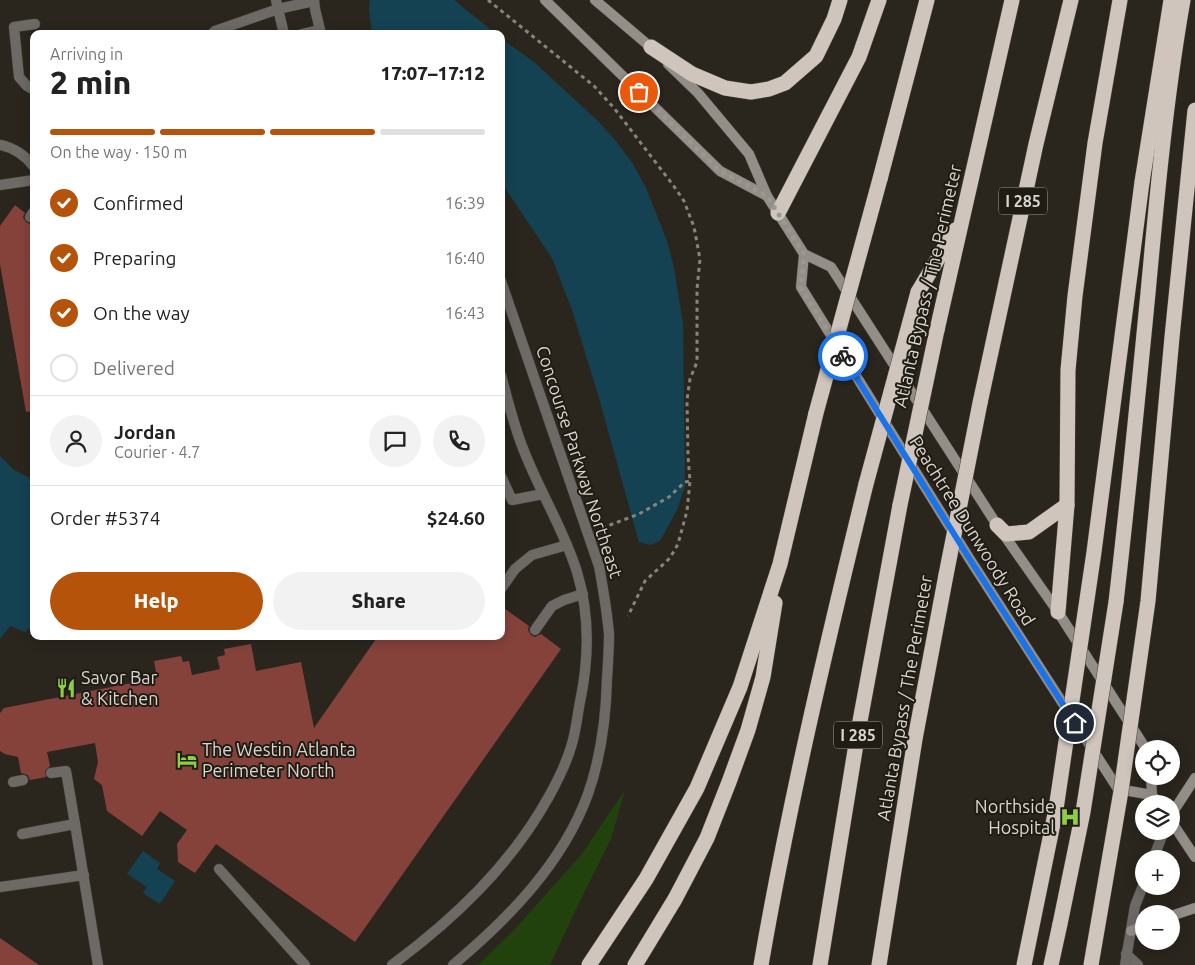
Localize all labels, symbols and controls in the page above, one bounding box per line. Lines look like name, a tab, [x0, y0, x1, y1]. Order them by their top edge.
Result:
text: Arriving in	[50, 45, 123, 63]
text: 17:07–17:12	[380, 62, 485, 84]
text: 2 min	[50, 64, 131, 100]
pin	[618, 71, 660, 113]
icon: bag	[625, 78, 653, 106]
text: On the way · 150 m	[50, 143, 187, 161]
street label: Atlanta Bypass / The Perimeter	[889, 162, 965, 409]
road number: I 285	[999, 188, 1047, 215]
icon: check	[50, 189, 78, 217]
text: Confirmed	[93, 192, 184, 214]
text: 16:39	[445, 194, 485, 212]
icon: check	[50, 244, 78, 272]
text: Preparing	[93, 247, 177, 269]
text: 16:40	[445, 249, 485, 267]
icon: check	[50, 299, 78, 327]
text: On the way	[93, 302, 190, 324]
text: 16:43	[445, 304, 485, 322]
courier	[818, 331, 868, 381]
icon: bike	[829, 342, 857, 370]
street label: Concourse Parkway Northeast	[533, 343, 627, 580]
text: Delivered	[93, 357, 175, 379]
button: person	[50, 415, 102, 467]
button: chat	[369, 415, 421, 467]
button: phone	[433, 415, 485, 467]
text: Jordan	[114, 421, 176, 443]
street label: Peachtree Dunwoody Road	[906, 432, 1039, 629]
text: Courier · 4.7	[114, 443, 200, 461]
text: Order #5374	[50, 507, 160, 529]
text: $24.60	[427, 507, 485, 529]
button: Help	[50, 572, 263, 630]
button: Share	[273, 572, 485, 630]
street label: Atlanta Bypass / The Perimeter	[873, 573, 936, 822]
place label: Savor Bar & Kitchen	[81, 667, 159, 708]
restaurant icon: Savor Bar & Kitchen	[55, 677, 77, 699]
pin	[1054, 702, 1096, 744]
icon: home	[1061, 709, 1089, 737]
road number: I 285	[834, 722, 882, 748]
place label: The Westin Atlanta Perimeter North	[202, 739, 356, 780]
map controls	[1135, 740, 1180, 950]
button: locate	[1135, 740, 1180, 785]
hotel icon: The Westin Atlanta Perimeter North	[176, 749, 198, 771]
button: layers	[1135, 795, 1180, 840]
place label: Northside Hospital	[975, 796, 1055, 837]
hospital icon: Northside Hospital	[1059, 806, 1081, 828]
button: +	[1135, 850, 1180, 895]
button: −	[1135, 905, 1180, 950]

